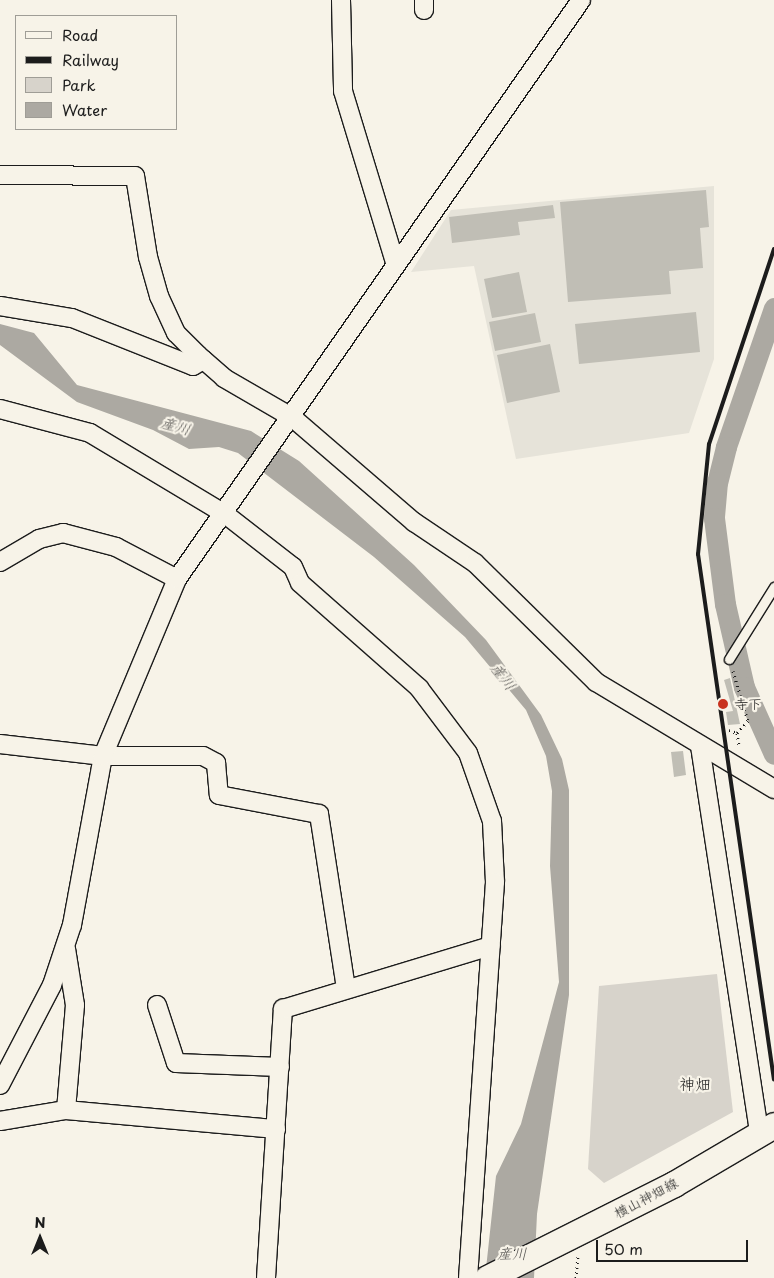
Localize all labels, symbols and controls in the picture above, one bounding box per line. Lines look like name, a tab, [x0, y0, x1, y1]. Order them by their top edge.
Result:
legend	[15, 15, 178, 130]
text: Road	[62, 23, 98, 46]
text: Railway	[62, 48, 119, 71]
text: Park	[62, 73, 96, 96]
text: Water	[62, 98, 107, 121]
water label: 産川	[159, 412, 193, 438]
water label: 産川	[488, 659, 520, 693]
place label: 寺下	[734, 696, 762, 712]
marker: 寺下	[716, 697, 730, 711]
district label: 神畑	[679, 1073, 711, 1093]
street label: 横山神畑線	[611, 1174, 681, 1222]
text: N	[34, 1212, 46, 1233]
north arrow	[15, 1213, 65, 1263]
scale bar	[599, 1230, 752, 1262]
text: 50 m	[604, 1237, 643, 1260]
water label: 産川	[497, 1244, 527, 1262]

